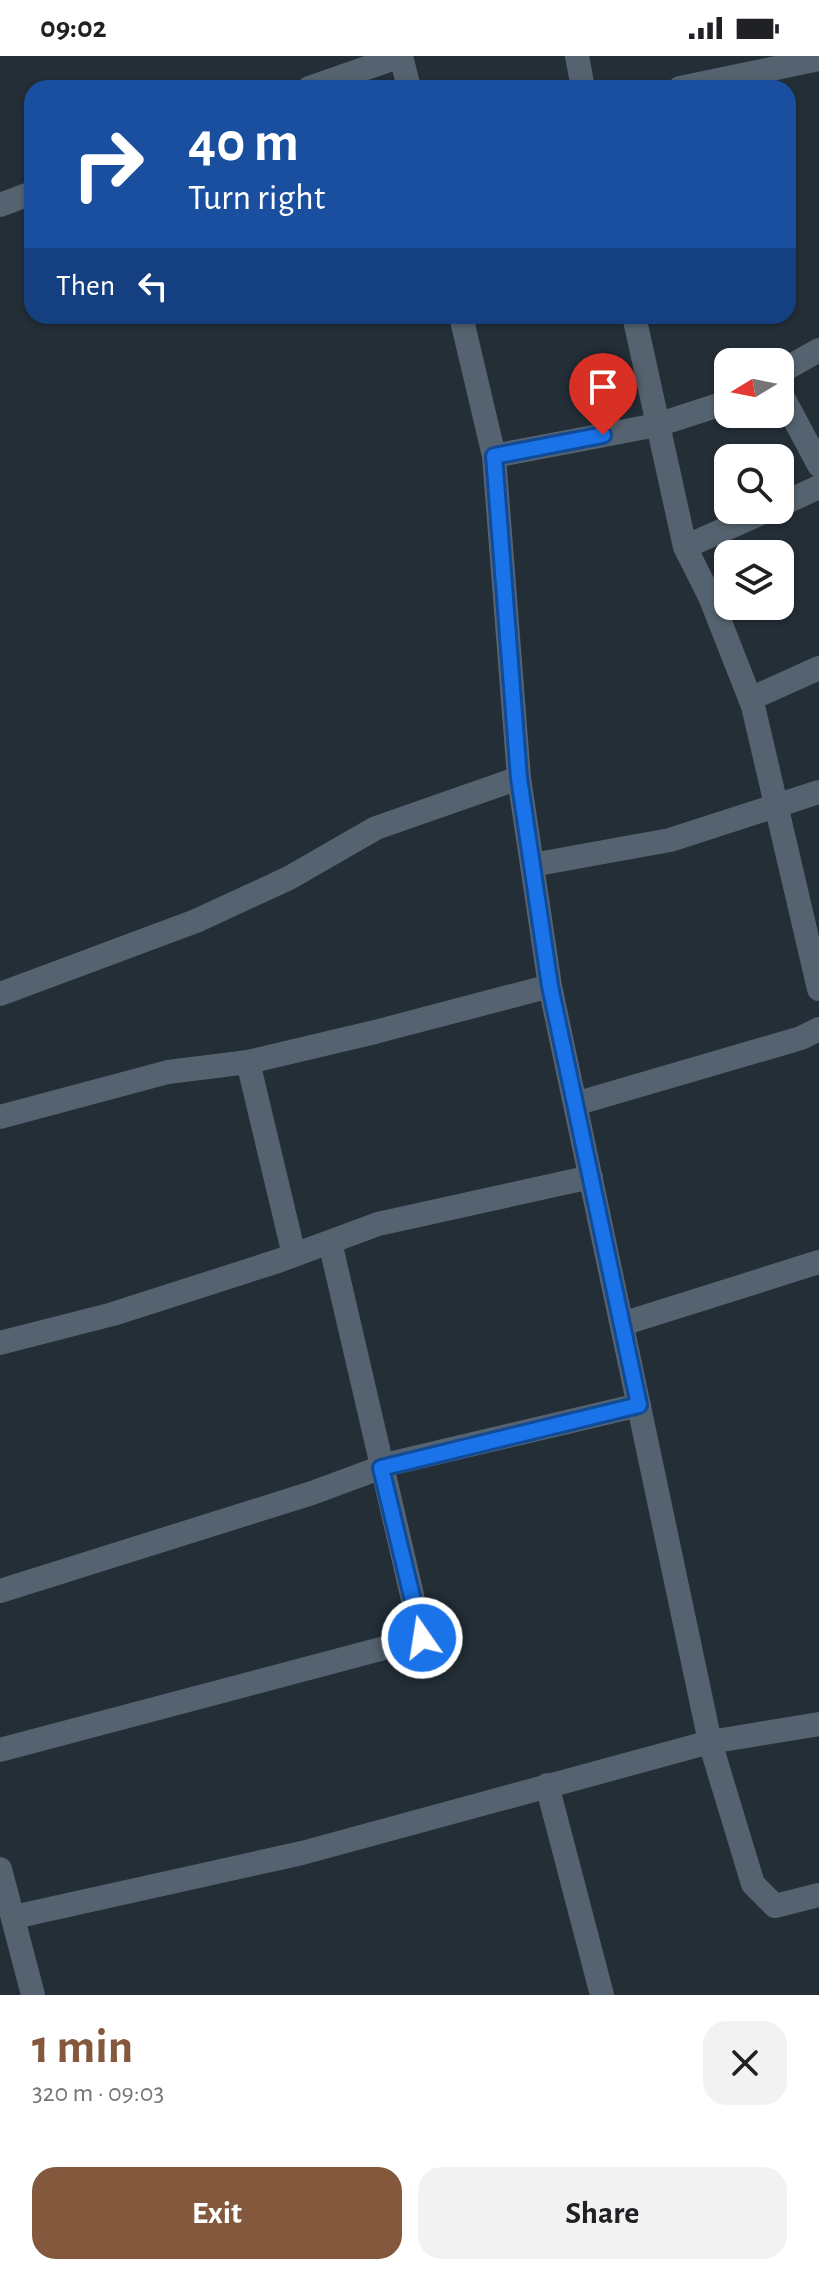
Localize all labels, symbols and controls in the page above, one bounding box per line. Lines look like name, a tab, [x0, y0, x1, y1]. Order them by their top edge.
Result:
text: 09:02	[40, 13, 107, 43]
icon: right	[56, 112, 160, 216]
text: 40 m	[188, 115, 299, 171]
text: Turn right	[188, 180, 325, 216]
icon: left	[131, 264, 175, 308]
text: Then	[56, 271, 115, 301]
north arrow	[714, 348, 794, 428]
map controls	[714, 348, 794, 620]
pin	[569, 353, 637, 435]
icon: arrive	[581, 365, 625, 409]
button: search	[714, 444, 794, 524]
button: layers	[714, 540, 794, 620]
position arrow	[380, 1596, 464, 1680]
button: close	[703, 2021, 787, 2105]
text: 1 min	[32, 2024, 133, 2072]
text: 320 m · 09:03	[32, 2080, 164, 2106]
button: Exit	[32, 2167, 402, 2259]
button: Share	[418, 2167, 787, 2259]

